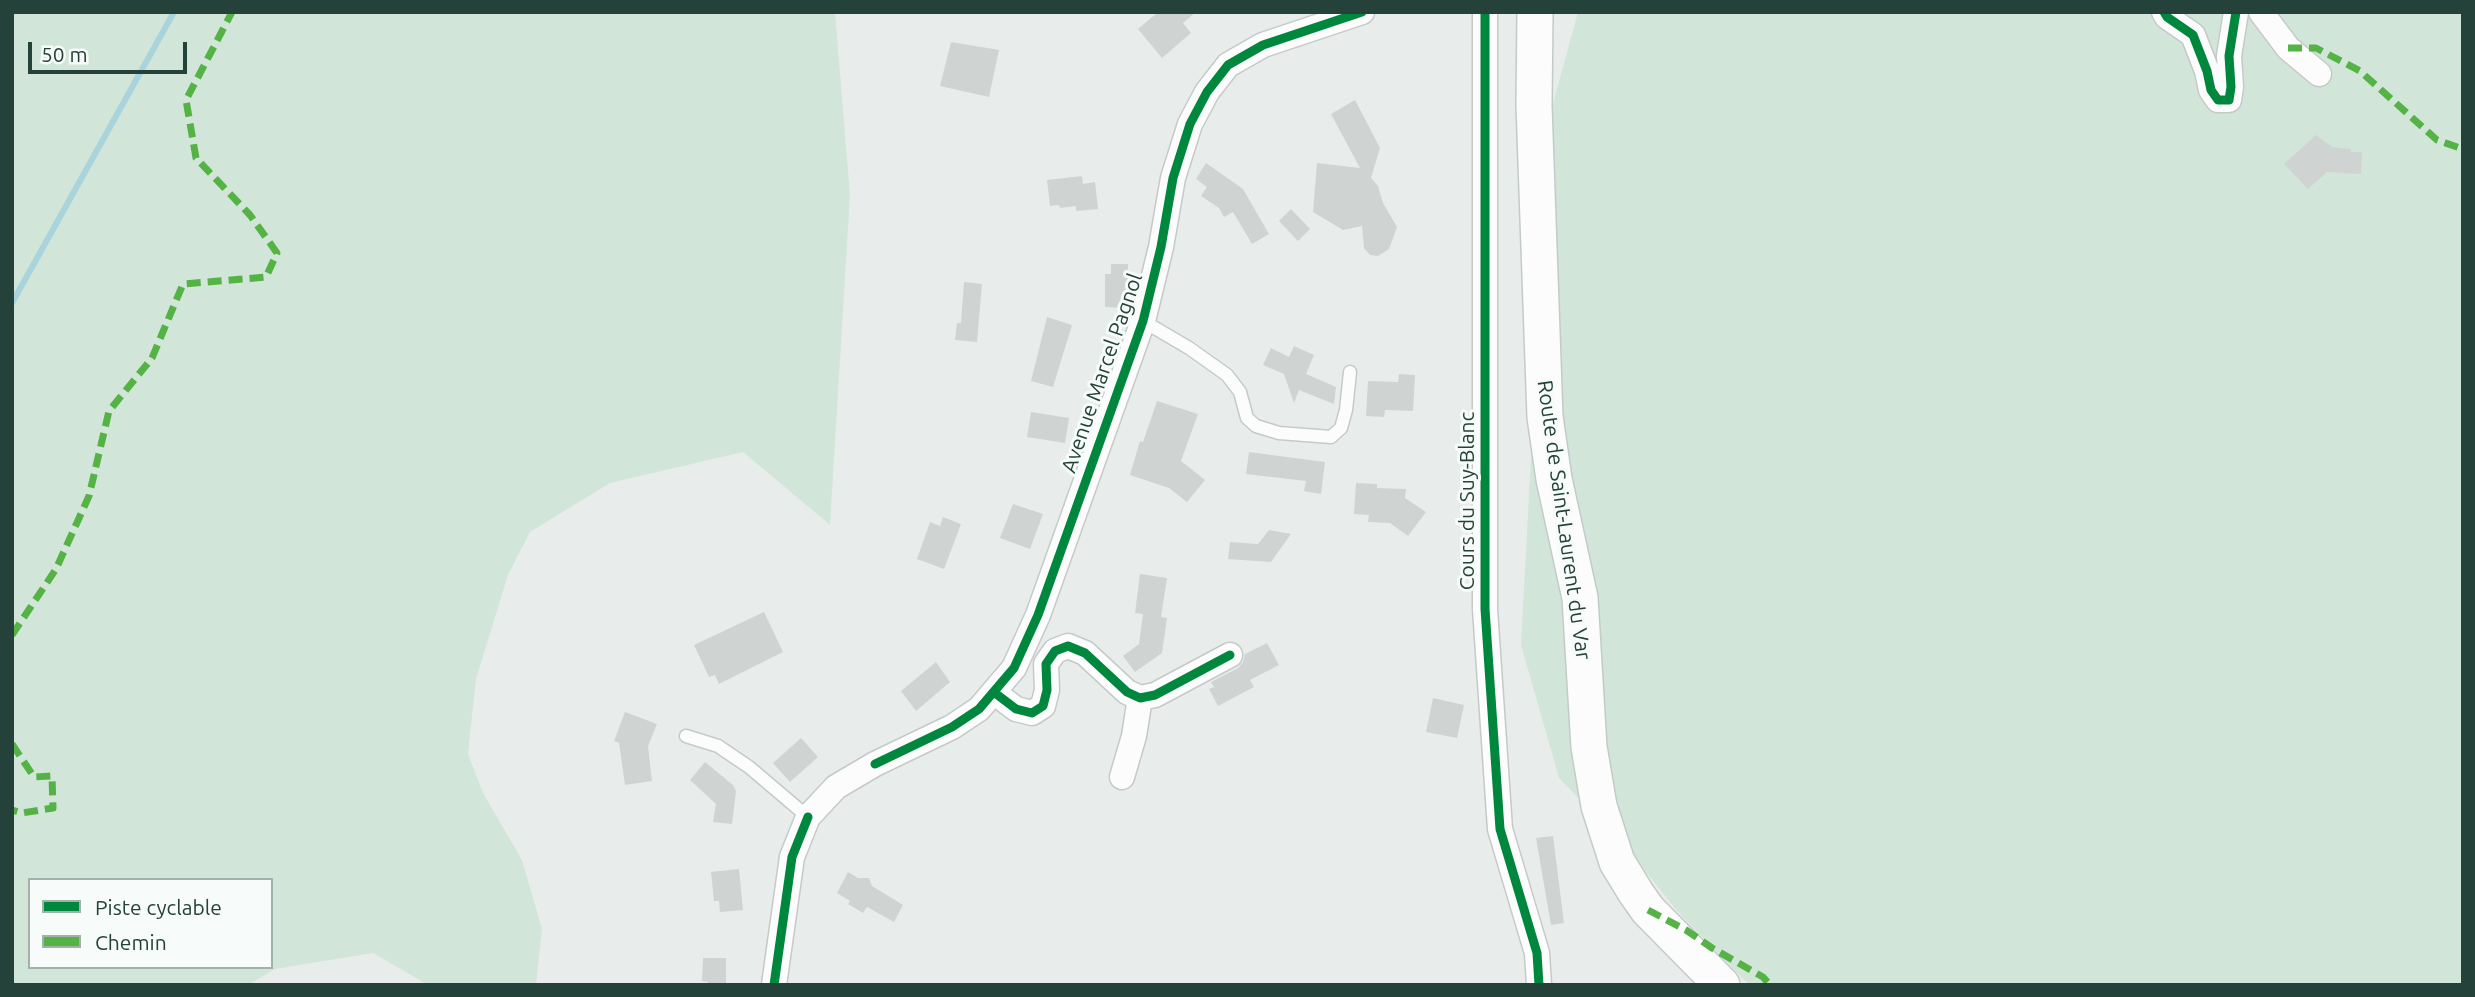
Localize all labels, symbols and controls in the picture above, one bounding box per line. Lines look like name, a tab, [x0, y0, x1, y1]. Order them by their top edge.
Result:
scale bar	[32, 28, 191, 72]
text: 50 m	[41, 42, 88, 66]
street label: Avenue Marcel Pagnol	[1056, 270, 1148, 476]
street label: Route de Saint-Laurent du Var	[1532, 379, 1596, 661]
street label: Cours du Suy-Blanc	[1454, 412, 1480, 590]
legend	[28, 878, 273, 969]
text: Piste cyclable	[95, 895, 222, 919]
text: Chemin	[95, 930, 167, 954]

